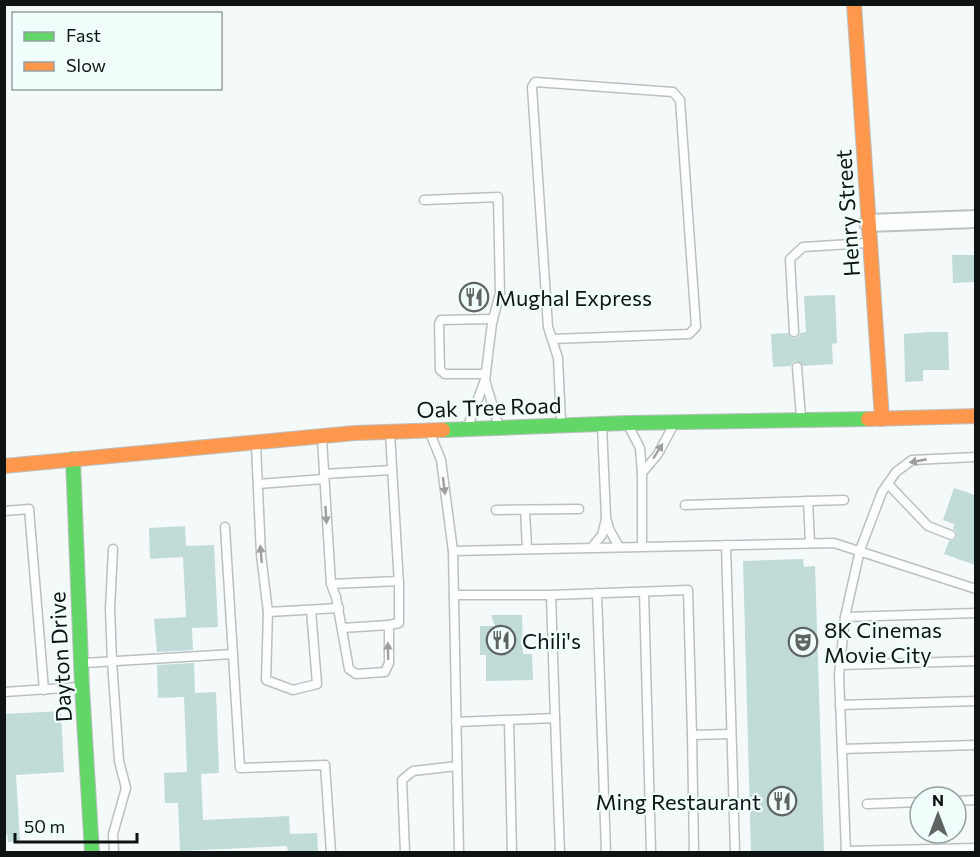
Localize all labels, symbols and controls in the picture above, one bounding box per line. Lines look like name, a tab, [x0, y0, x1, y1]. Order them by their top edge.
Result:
legend	[12, 12, 222, 90]
text: Fast	[66, 24, 101, 46]
text: Slow	[66, 54, 106, 76]
street label: Henry Street	[829, 149, 865, 277]
restaurant icon: Mughal Express	[458, 281, 490, 313]
place label: Mughal Express	[495, 284, 652, 311]
street label: Oak Tree Road	[416, 391, 562, 423]
one-way arrow	[653, 443, 664, 460]
one-way arrow	[908, 457, 927, 466]
one-way arrow	[439, 477, 449, 496]
one-way arrow	[322, 506, 331, 525]
one-way arrow	[256, 545, 266, 564]
street label: Dayton Drive	[43, 591, 77, 723]
place label: 8K Cinemas Movie City	[824, 616, 942, 668]
restaurant icon: Chili's	[485, 624, 517, 656]
theatre icon: 8K Cinemas Movie City	[787, 626, 819, 658]
place label: Chili's	[522, 627, 581, 654]
one-way arrow	[383, 641, 393, 660]
restaurant icon: Ming Restaurant	[766, 785, 798, 817]
north arrow	[908, 785, 968, 845]
place label: Ming Restaurant	[595, 788, 761, 815]
text: N	[932, 790, 944, 809]
scale bar	[15, 806, 136, 844]
text: 50 m	[24, 815, 65, 837]

